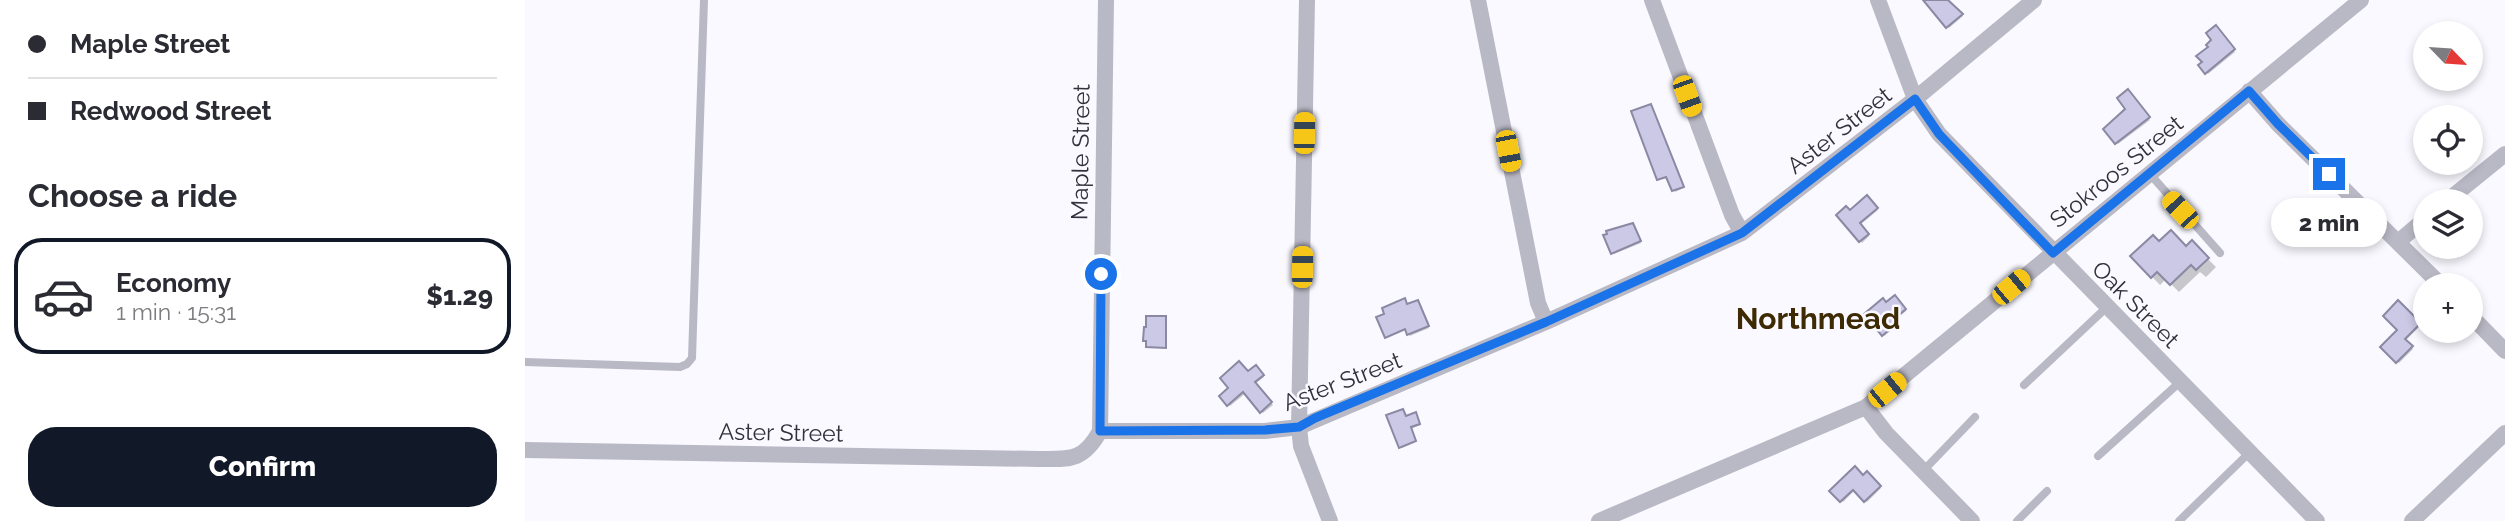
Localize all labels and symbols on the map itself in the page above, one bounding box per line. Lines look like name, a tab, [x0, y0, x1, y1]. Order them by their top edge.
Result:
north arrow	[2413, 21, 2483, 91]
car	[1670, 73, 1705, 119]
street label: Aster Street	[1782, 81, 1897, 179]
street label: Maple Street	[1065, 83, 1095, 220]
street label: Stokroos Street	[2044, 109, 2188, 233]
car	[1294, 112, 1315, 154]
car	[1494, 128, 1523, 174]
route end	[2313, 158, 2345, 190]
car	[2158, 187, 2203, 233]
callout: 2 min	[2271, 198, 2387, 248]
car	[1292, 246, 1313, 288]
street label: Oak Street	[2087, 255, 2185, 353]
route start	[1085, 258, 1117, 290]
car	[1989, 265, 2034, 309]
district label: Northmead	[1736, 301, 1900, 336]
street label: Aster Street	[1279, 346, 1405, 416]
car	[1865, 369, 1910, 411]
street label: Aster Street	[718, 417, 844, 447]

